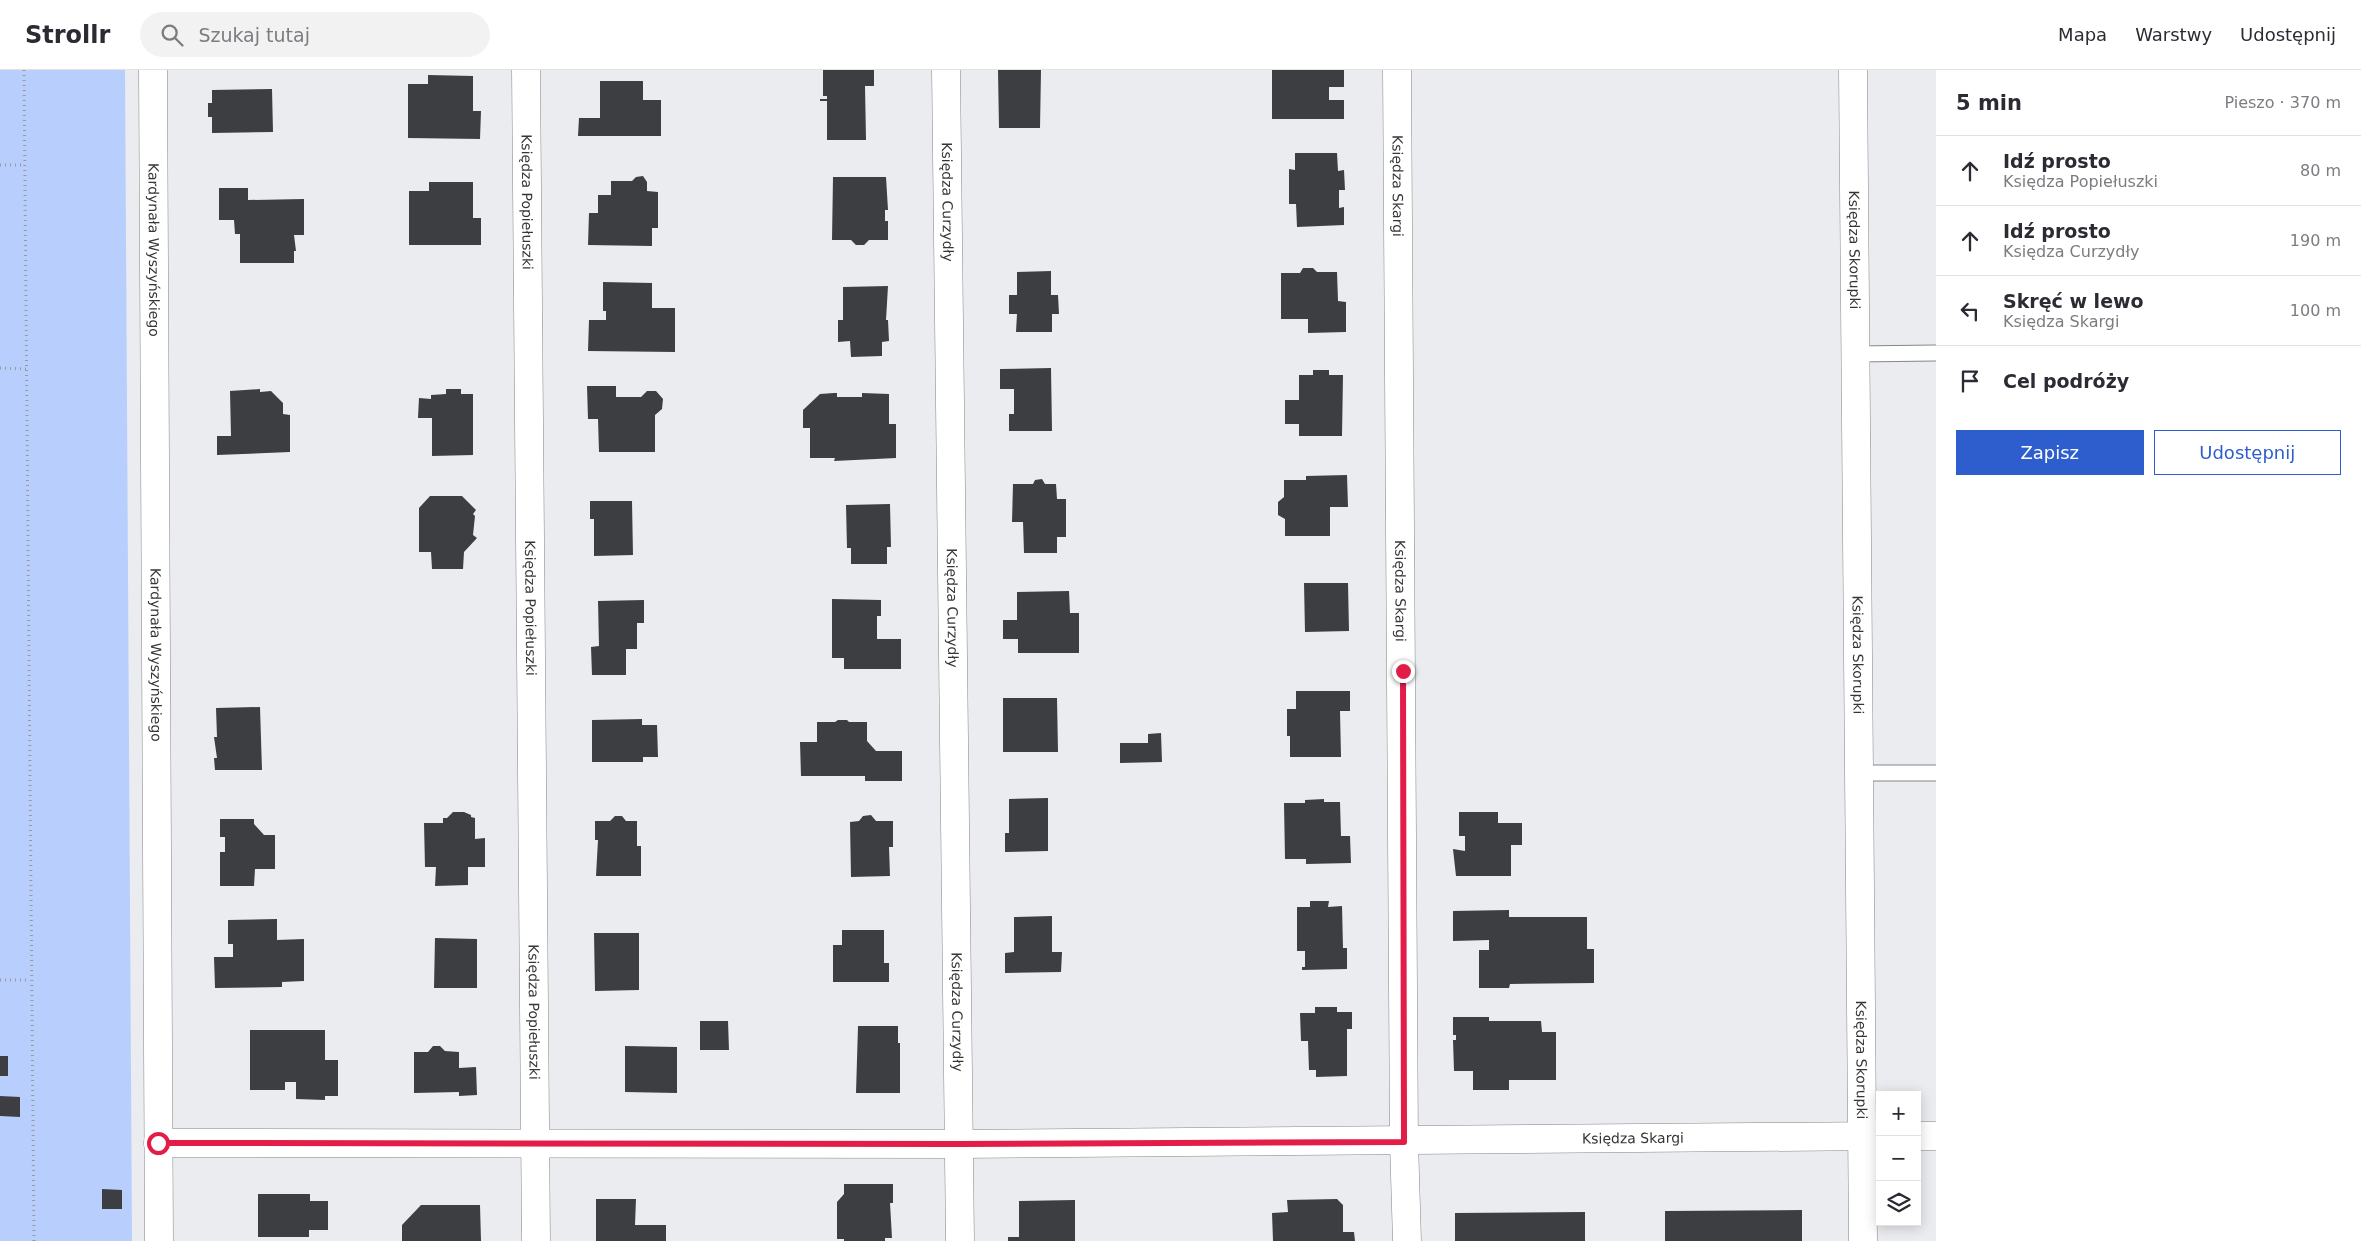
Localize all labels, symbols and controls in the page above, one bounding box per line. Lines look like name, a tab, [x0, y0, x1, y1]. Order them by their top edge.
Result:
search box	[140, 12, 490, 57]
text: Strollr	[25, 21, 110, 49]
icon: search	[158, 21, 186, 49]
text: Szukaj tutaj	[198, 24, 310, 46]
text: Mapa	[2058, 24, 2107, 45]
text: Warstwy	[2135, 24, 2212, 45]
text: Udostępnij	[2240, 24, 2336, 45]
text: 5 min	[1956, 91, 2022, 115]
text: Pieszo · 370 m	[2224, 93, 2341, 112]
street label: Księdza Popiełuszki	[519, 134, 536, 270]
street label: Księdza Skargi	[1389, 135, 1406, 237]
street label: Księdza Curzydły	[939, 142, 956, 262]
text: Idź prosto	[2003, 150, 2111, 172]
icon: ahead	[1956, 157, 1984, 185]
text: 80 m	[2300, 161, 2341, 180]
street label: Kardynała Wyszyńskiego	[145, 163, 162, 337]
text: Księdza Popiełuszki	[2003, 172, 2158, 191]
street label: Księdza Skorupki	[1846, 190, 1863, 310]
text: Idź prosto	[2003, 220, 2111, 242]
icon: ahead	[1956, 227, 1984, 255]
text: 190 m	[2290, 231, 2341, 250]
text: Księdza Curzydły	[2003, 242, 2140, 261]
text: Skręć w lewo	[2003, 290, 2144, 312]
icon: left	[1956, 297, 1984, 325]
text: 100 m	[2290, 301, 2341, 320]
text: Księdza Skargi	[2003, 312, 2119, 331]
icon: arrive	[1956, 367, 1984, 395]
text: Cel podróży	[2003, 370, 2129, 392]
button: Zapisz	[1956, 430, 2144, 475]
button: Udostępnij	[2154, 430, 2341, 475]
street label: Księdza Popiełuszki	[522, 540, 539, 676]
street label: Księdza Skargi	[1392, 540, 1409, 642]
street label: Księdza Curzydły	[944, 548, 961, 668]
street label: Kardynała Wyszyńskiego	[148, 568, 164, 742]
street label: Księdza Skorupki	[1849, 595, 1867, 714]
route end	[1392, 660, 1415, 683]
street label: Księdza Popiełuszki	[525, 944, 543, 1080]
street label: Księdza Curzydły	[949, 952, 966, 1072]
street label: Księdza Skorupki	[1853, 1000, 1870, 1119]
map controls	[1876, 1091, 1921, 1226]
button: +	[1876, 1091, 1921, 1136]
street label: Księdza Skargi	[1582, 1130, 1684, 1147]
route start	[147, 1132, 170, 1155]
button: −	[1876, 1136, 1921, 1181]
button: layers	[1876, 1181, 1921, 1226]

